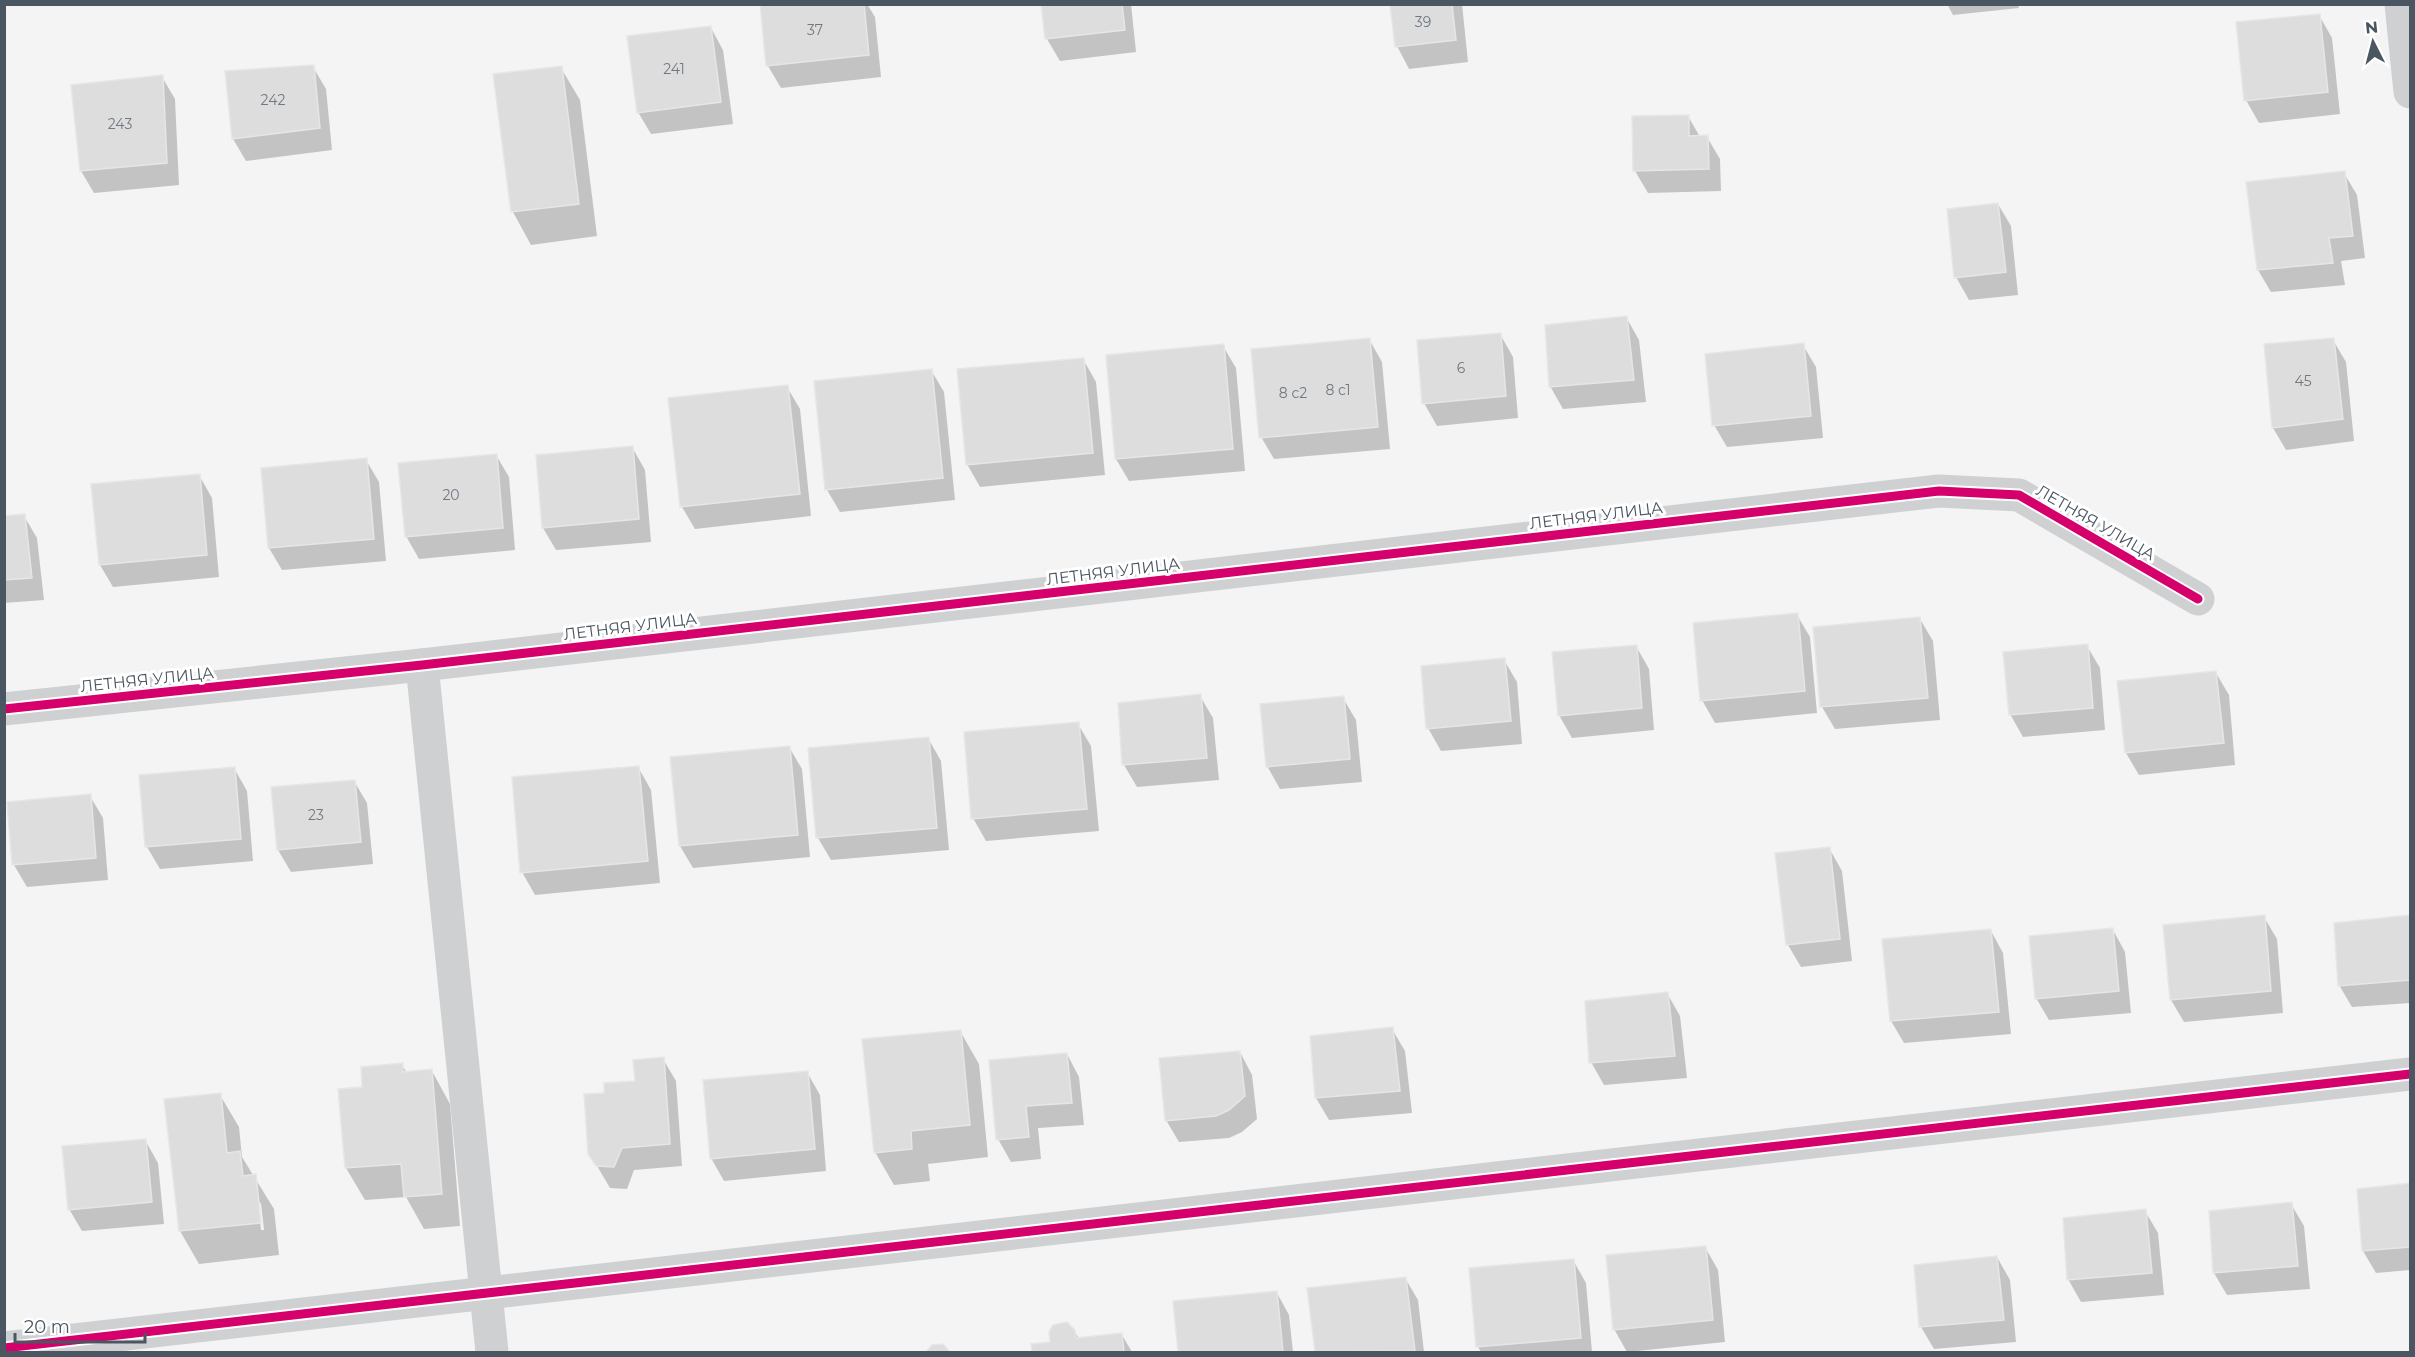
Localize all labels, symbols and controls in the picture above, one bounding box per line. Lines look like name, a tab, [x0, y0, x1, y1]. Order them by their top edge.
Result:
north arrow	[2343, 12, 2403, 72]
house number: 39	[1415, 13, 1431, 31]
text: N	[2364, 17, 2379, 38]
house number: 37	[807, 21, 823, 39]
house number: 241	[663, 60, 685, 78]
house number: 242	[261, 91, 285, 109]
house number: 243	[108, 115, 132, 133]
house number: 6	[1457, 359, 1466, 377]
house number: 45	[2294, 372, 2312, 390]
house number: 8 с1	[1325, 381, 1351, 399]
house number: 8 с2	[1279, 384, 1307, 402]
street label: ЛЕТНЯЯ УЛИЦА	[2033, 481, 2159, 564]
house number: 20	[442, 486, 460, 504]
street label: ЛЕТНЯЯ УЛИЦА	[1528, 498, 1664, 533]
street label: ЛЕТНЯЯ УЛИЦА	[1045, 554, 1181, 589]
street label: ЛЕТНЯЯ УЛИЦА	[562, 609, 698, 644]
street label: ЛЕТНЯЯ УЛИЦА	[79, 663, 215, 696]
house number: 23	[308, 806, 324, 824]
scale bar	[15, 1306, 146, 1344]
text: 20 m	[24, 1316, 70, 1338]

